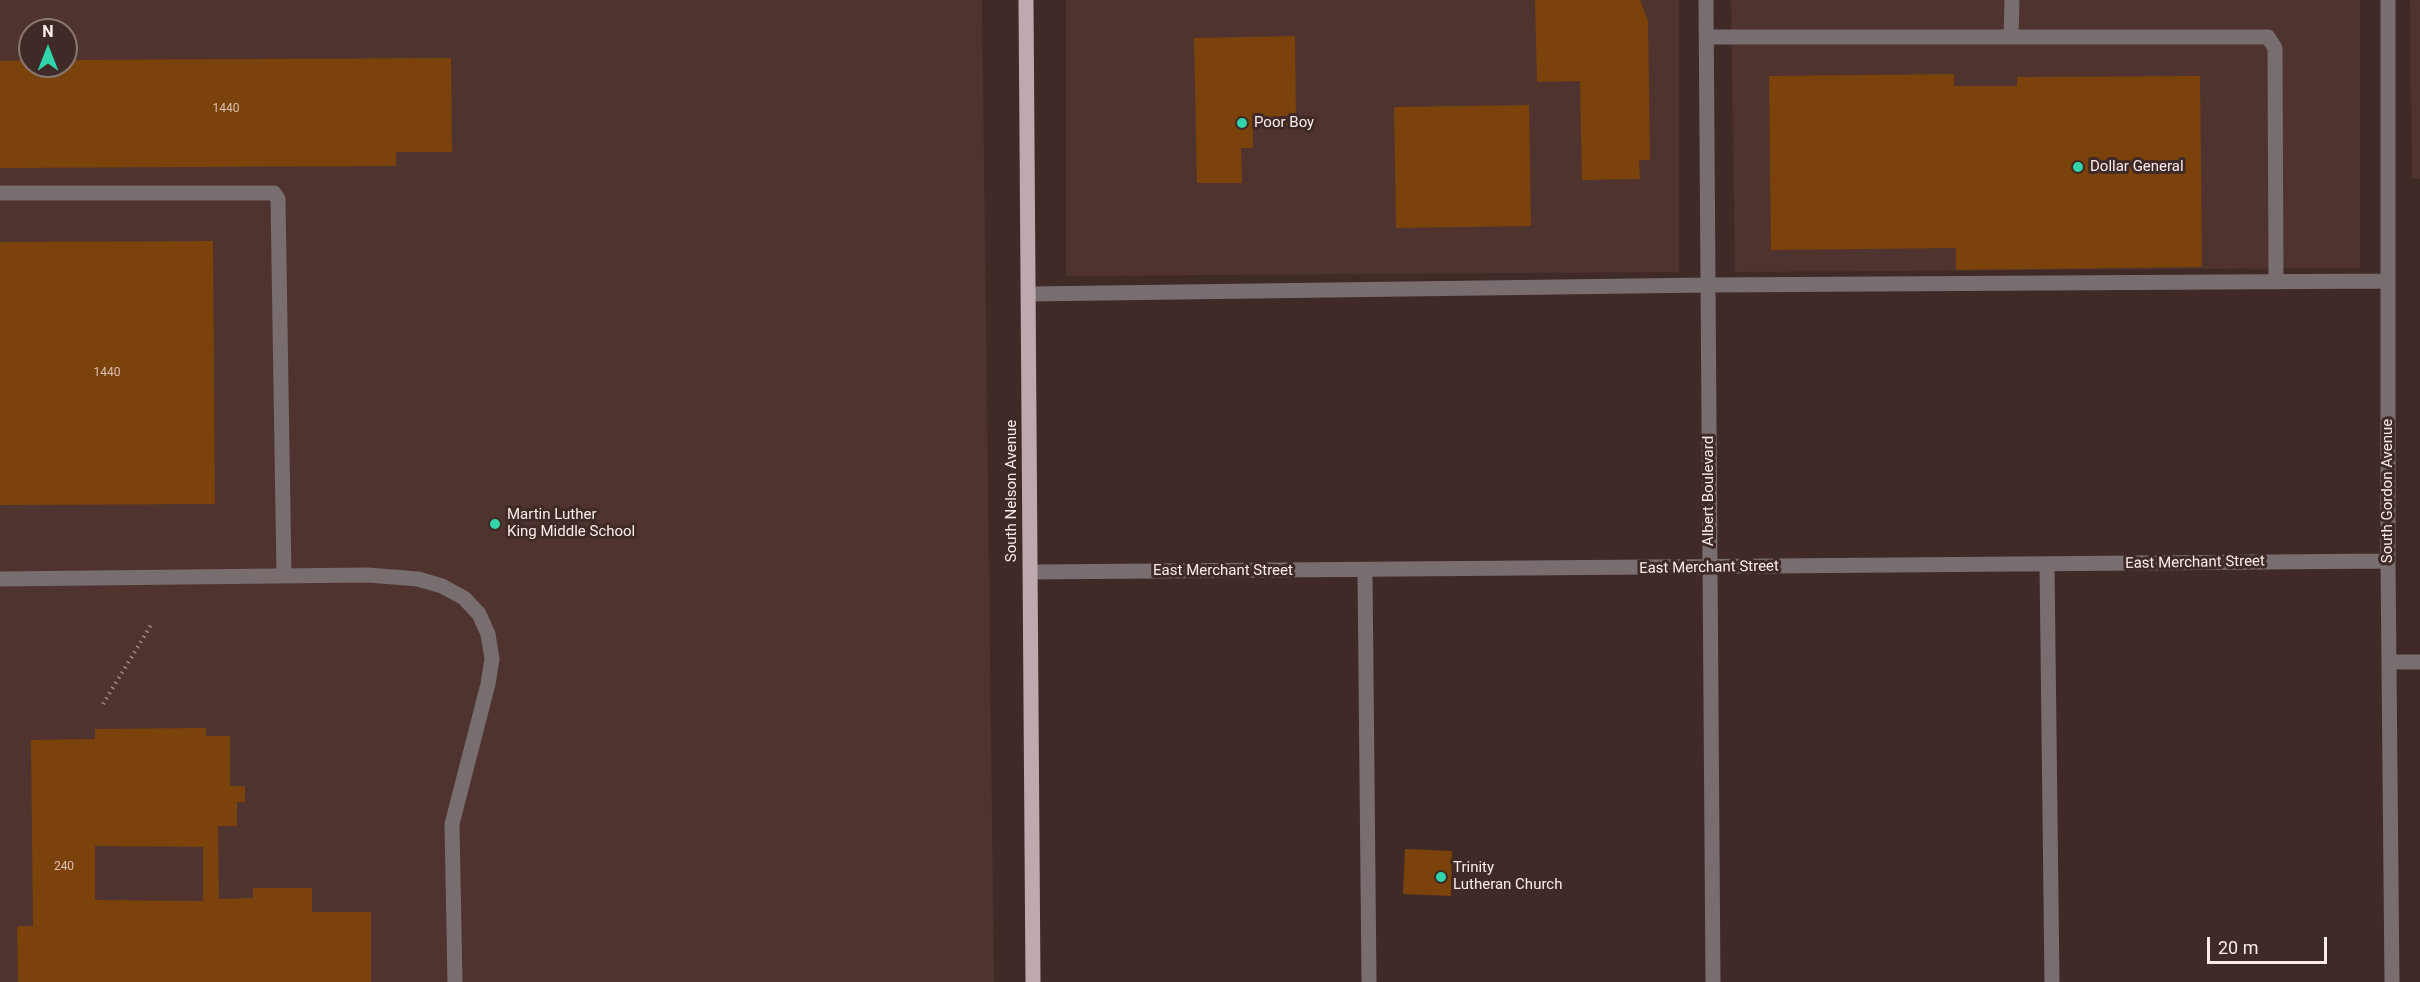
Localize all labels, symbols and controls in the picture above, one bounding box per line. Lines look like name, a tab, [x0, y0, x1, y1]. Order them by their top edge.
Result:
north arrow	[18, 18, 78, 78]
text: N	[42, 22, 54, 41]
house number: 1440	[213, 102, 239, 116]
place label: Poor Boy	[1254, 114, 1314, 132]
marker: Poor Boy	[1235, 116, 1249, 130]
place label: Dollar General	[2090, 158, 2184, 176]
marker: Dollar General	[2071, 160, 2085, 174]
house number: 1440	[94, 366, 120, 380]
street label: South Gordon Avenue	[2379, 419, 2397, 563]
street label: South Nelson Avenue	[1003, 420, 1021, 562]
street label: Albert Boulevard	[1700, 436, 1718, 546]
place label: Martin Luther King Middle School	[507, 506, 635, 541]
marker: Martin Luther King Middle School	[488, 517, 502, 531]
street label: East Merchant Street	[2125, 553, 2265, 573]
street label: East Merchant Street	[1639, 558, 1779, 578]
street label: East Merchant Street	[1153, 562, 1293, 580]
place label: Trinity Lutheran Church	[1453, 859, 1562, 894]
house number: 240	[54, 860, 74, 874]
marker: Trinity Lutheran Church	[1434, 870, 1448, 884]
scale bar	[2210, 925, 2330, 963]
text: 20 m	[2218, 937, 2258, 958]

